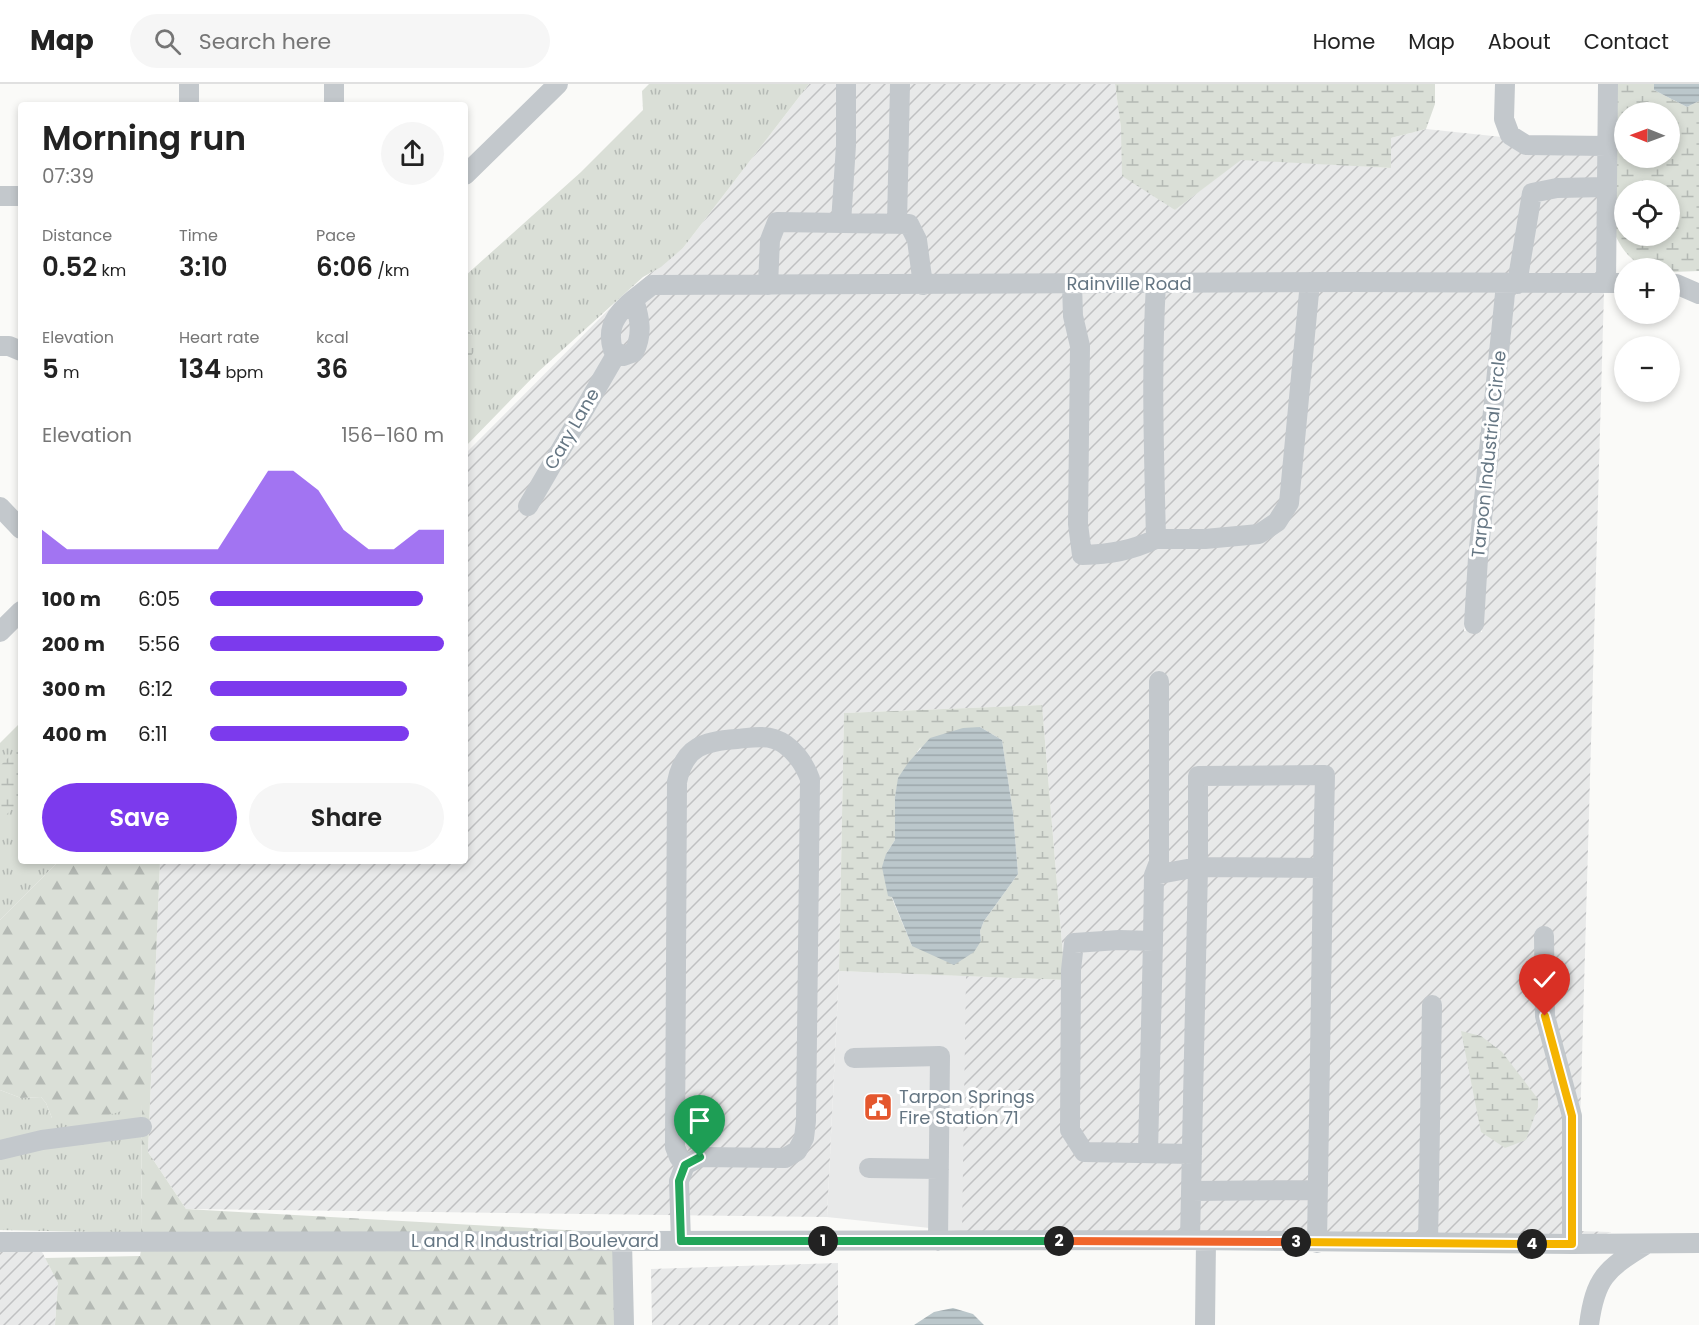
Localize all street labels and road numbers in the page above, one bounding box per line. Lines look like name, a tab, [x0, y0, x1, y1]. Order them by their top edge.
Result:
street label: Rainville Road	[1066, 271, 1192, 296]
street label: Tarpon Industrial Circle	[1465, 349, 1512, 559]
street label: Cary Lane	[538, 383, 605, 474]
street label: L and R Industrial Boulevard	[411, 1228, 659, 1253]

